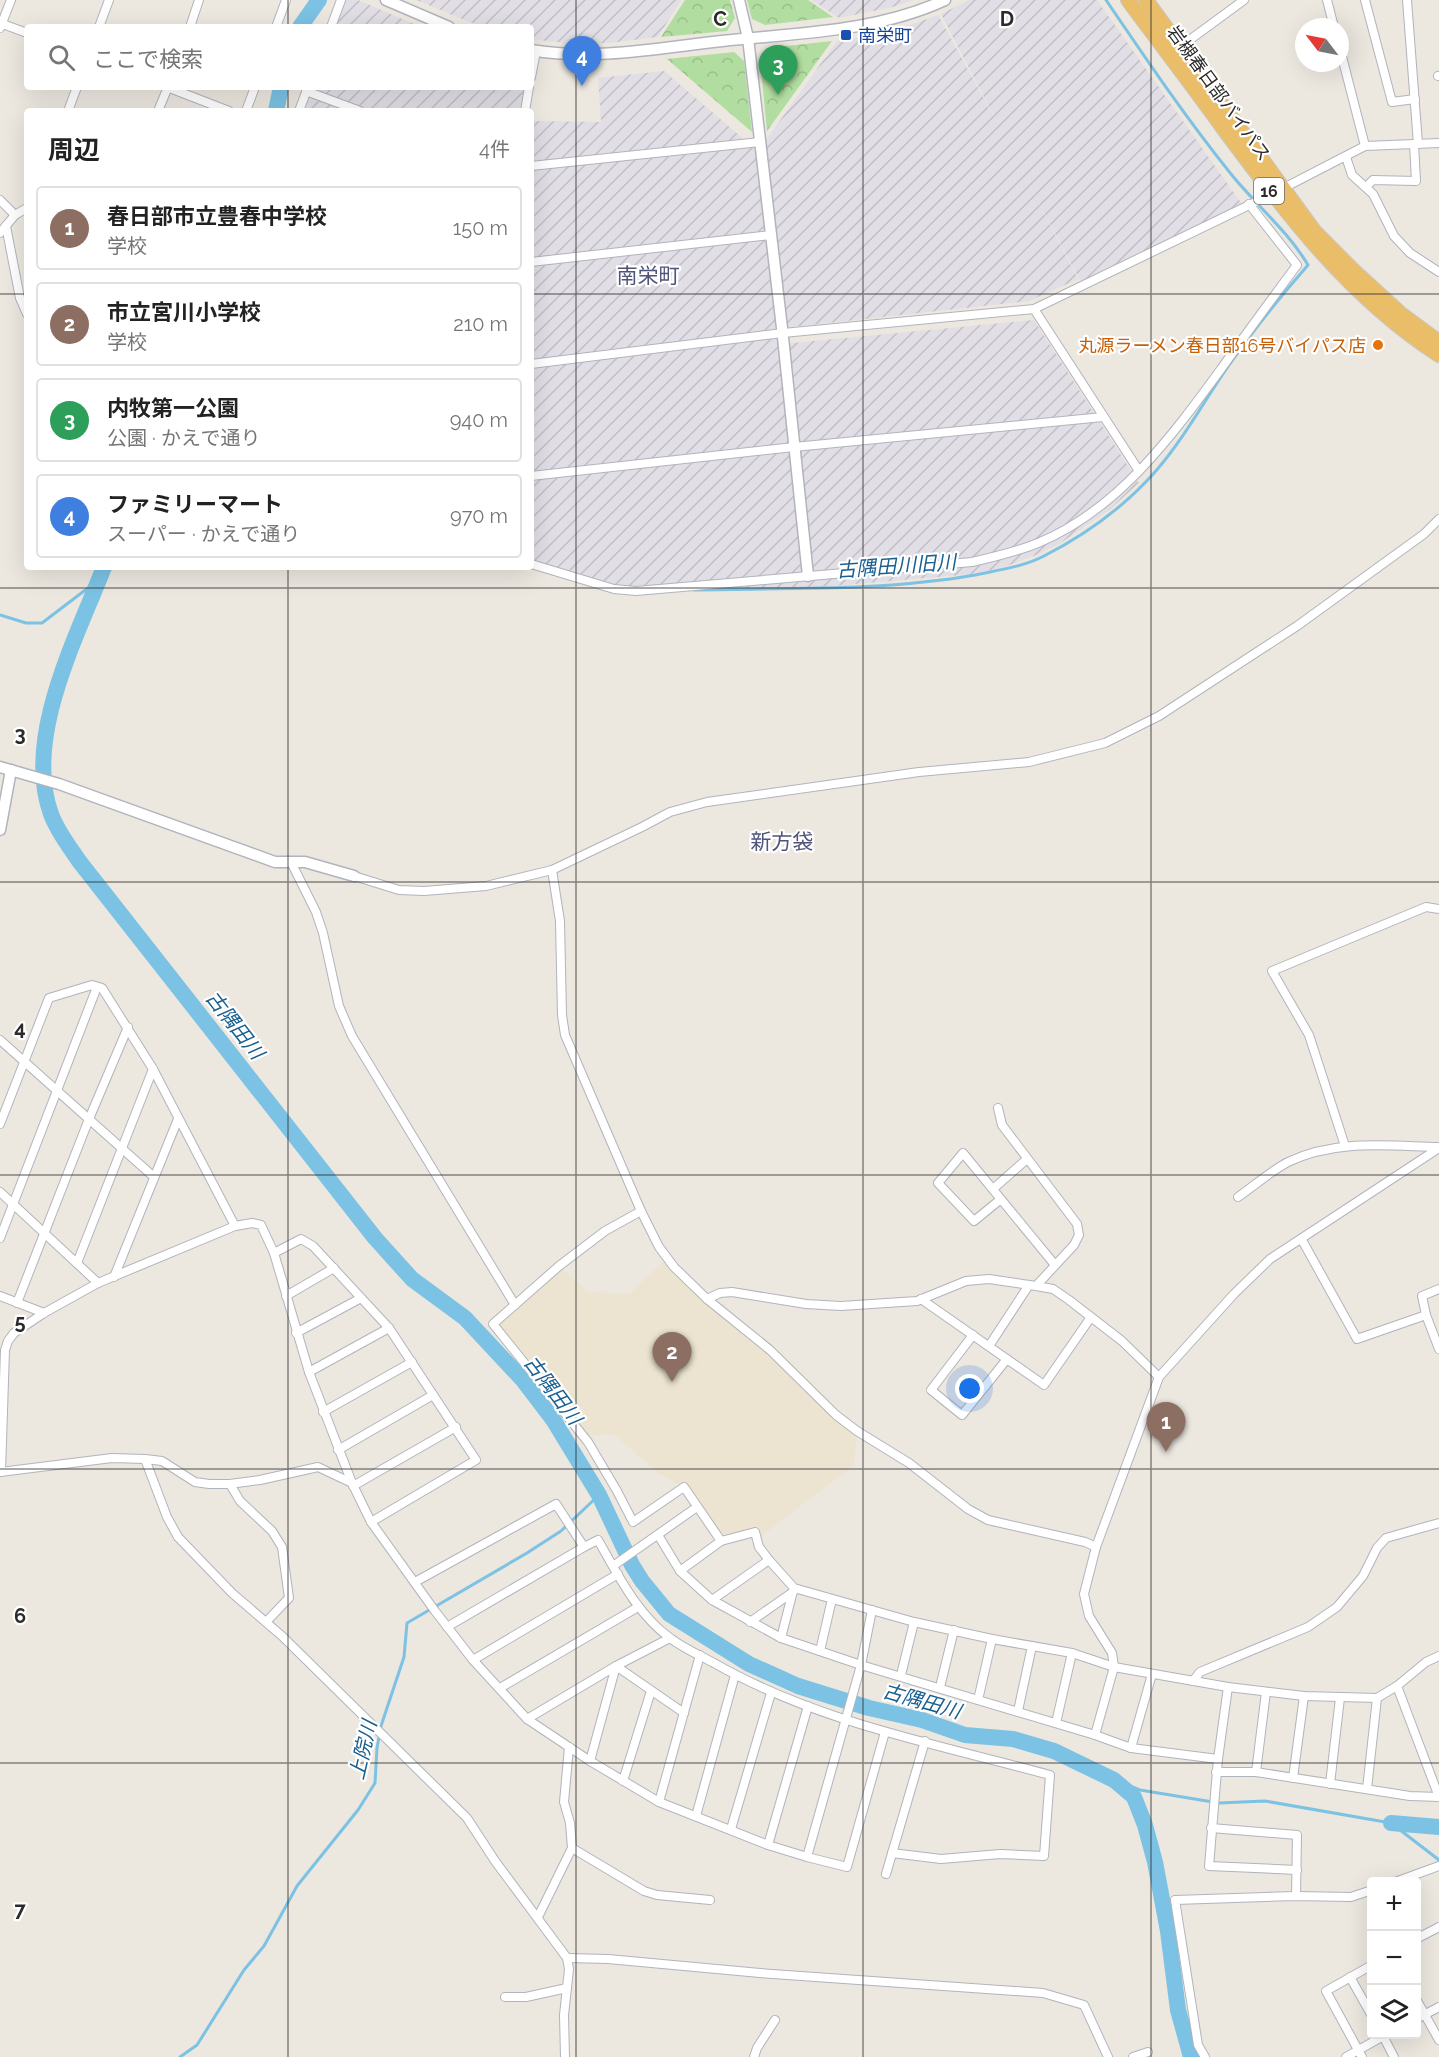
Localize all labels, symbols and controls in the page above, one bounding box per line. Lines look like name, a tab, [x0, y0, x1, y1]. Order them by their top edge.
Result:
text: C	[713, 7, 727, 31]
text: D	[1000, 7, 1014, 31]
north arrow	[1295, 18, 1349, 72]
street label: 岩槻春日部バイパス	[1163, 21, 1275, 165]
search box	[24, 24, 534, 90]
place label: 南栄町	[858, 25, 912, 46]
marker: 南栄町	[839, 28, 853, 42]
pin: 4	[562, 36, 602, 86]
icon: search	[45, 41, 78, 74]
text: ここで検索	[93, 46, 203, 72]
pin: 3	[758, 46, 798, 95]
text: 周辺	[48, 135, 100, 165]
text: 4件	[479, 137, 510, 161]
road number: 16	[1254, 178, 1284, 204]
text: 春日部市立豊春中学校	[107, 203, 327, 229]
text: 1	[65, 216, 74, 240]
text: 150 m	[453, 216, 508, 240]
text: 学校	[107, 234, 147, 258]
district label: 南栄町	[617, 263, 680, 288]
text: 市立宮川小学校	[107, 299, 261, 325]
text: 2	[64, 312, 75, 336]
text: 210 m	[453, 312, 508, 336]
text: 学校	[107, 330, 147, 354]
place label: 丸源ラーメン春日部16号バイパス店	[1079, 335, 1366, 356]
marker: 丸源ラーメン春日部16号バイパス店	[1371, 338, 1385, 352]
text: 内牧第一公園	[107, 395, 239, 421]
text: 3	[64, 408, 75, 432]
text: 940 m	[450, 408, 508, 432]
text: 公園 · かえで通り	[107, 426, 260, 450]
text: ファミリーマート	[107, 491, 283, 517]
text: 4	[64, 504, 75, 528]
text: 970 m	[450, 504, 508, 528]
text: スーパー · かえで通り	[107, 522, 300, 546]
water label: 古隅田川旧川	[835, 550, 959, 582]
text: 3	[14, 722, 26, 746]
district label: 新方袋	[751, 829, 814, 854]
water label: 古隅田川	[201, 986, 270, 1065]
text: 4	[14, 1016, 26, 1040]
text: 5	[14, 1310, 26, 1334]
pin: 2	[652, 1332, 692, 1382]
water label: 古隅田川	[519, 1351, 588, 1431]
your location	[955, 1374, 984, 1403]
pin: 1	[1146, 1402, 1186, 1452]
text: 6	[14, 1604, 26, 1628]
water label: 古隅田川	[880, 1678, 966, 1724]
water label: 上院川	[345, 1716, 382, 1782]
map controls	[1367, 1877, 1421, 2039]
button: +	[1367, 1877, 1421, 1931]
text: 7	[14, 1898, 26, 1922]
button: −	[1367, 1931, 1421, 1985]
button: layers	[1367, 1985, 1421, 2039]

